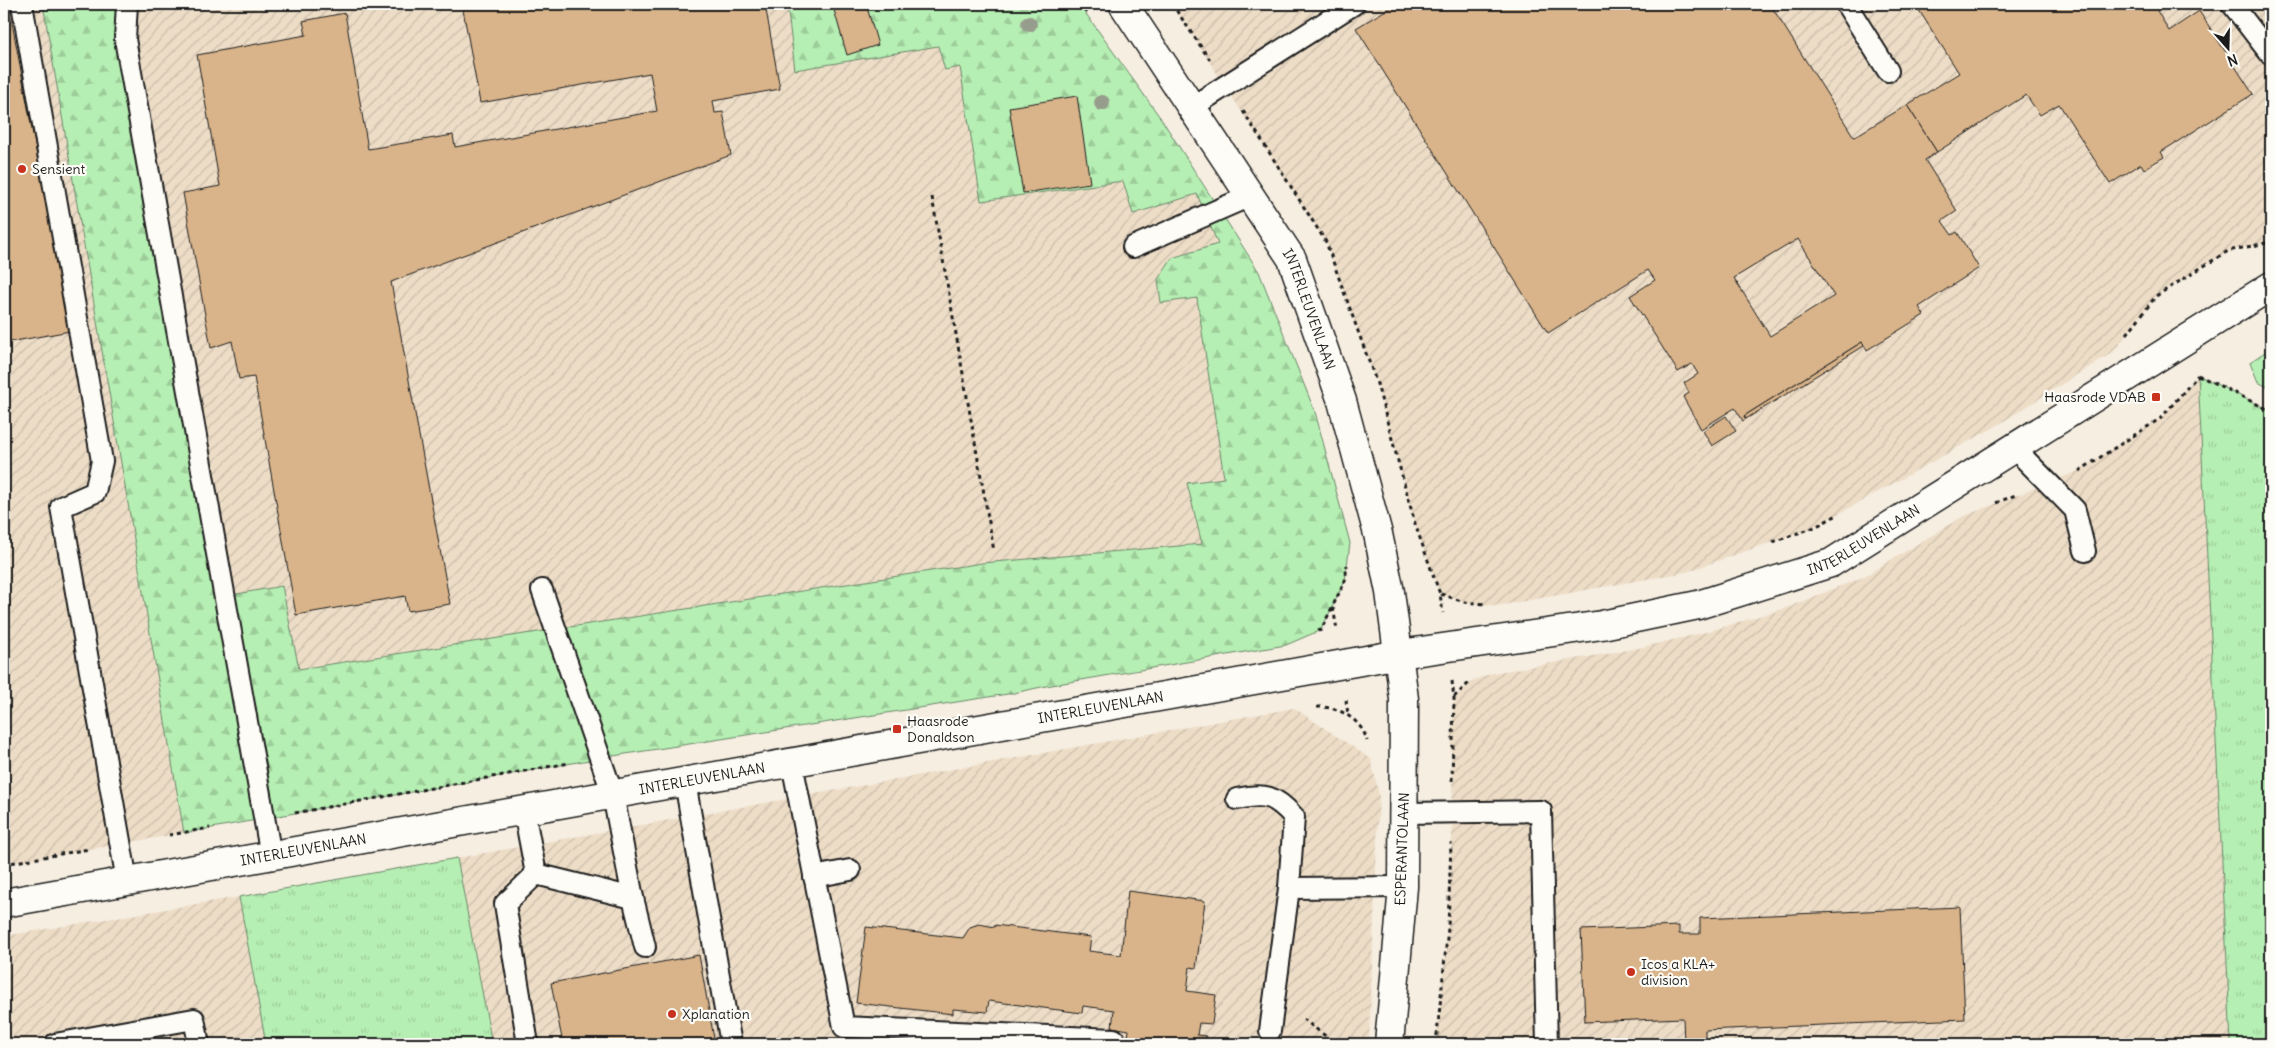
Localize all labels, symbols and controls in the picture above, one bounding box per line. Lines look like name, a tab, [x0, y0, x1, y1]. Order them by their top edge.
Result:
north arrow	[2202, 22, 2252, 72]
text: N	[2225, 50, 2240, 70]
place label: Sensient	[32, 160, 85, 178]
marker: Sensient	[16, 163, 28, 175]
street label: INTERLEUVENLAAN	[1279, 245, 1339, 372]
place label: Haasrode VDAB	[2044, 388, 2146, 406]
marker: Haasrode VDAB	[2150, 391, 2162, 403]
street label: INTERLEUVENLAAN	[1805, 500, 1923, 579]
street label: INTERLEUVENLAAN	[1036, 687, 1165, 727]
place label: Haasrode Donaldson	[907, 712, 975, 746]
marker: Haasrode Donaldson	[891, 723, 903, 735]
street label: INTERLEUVENLAAN	[638, 758, 766, 799]
street label: ESPERANTOLAAN	[1391, 792, 1413, 906]
street label: INTERLEUVENLAAN	[239, 830, 368, 870]
place label: Icos a KLA+ division	[1641, 955, 1715, 989]
marker: Icos a KLA+ division	[1625, 966, 1637, 978]
place label: Xplanation	[682, 1005, 750, 1023]
marker: Xplanation	[666, 1008, 678, 1020]

